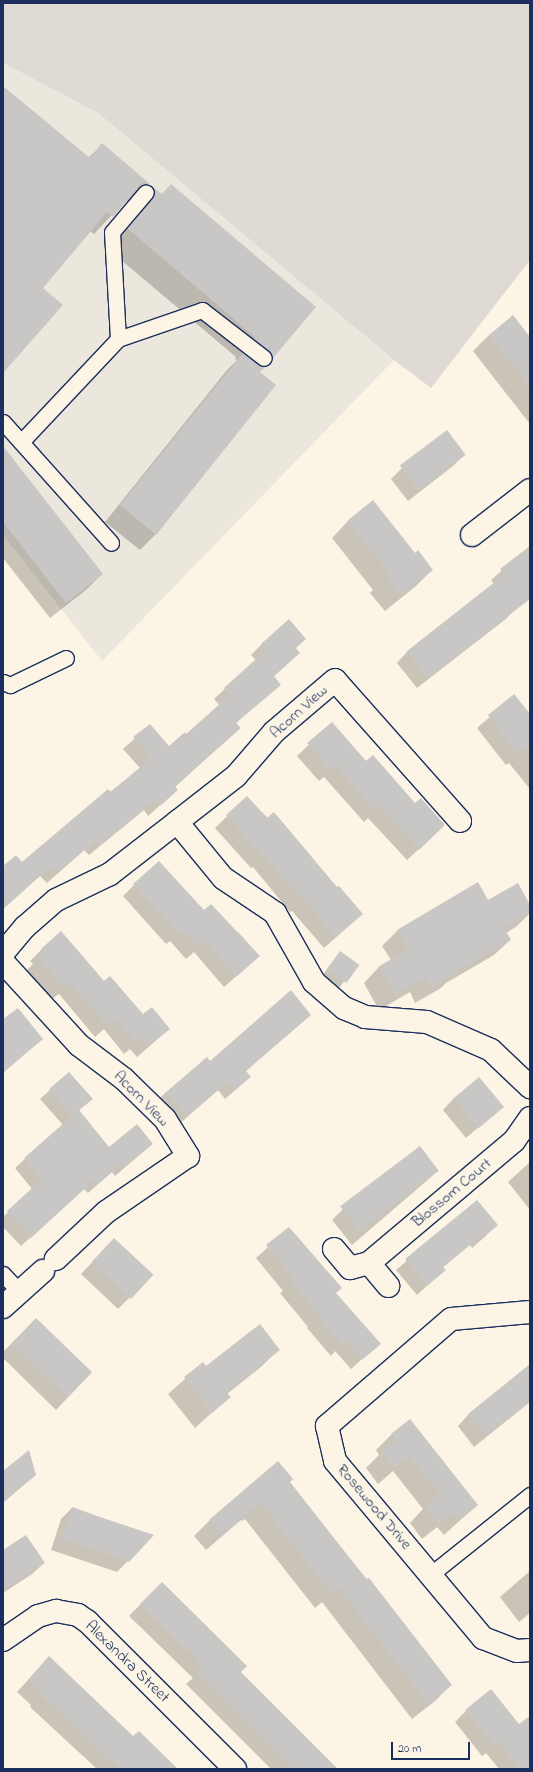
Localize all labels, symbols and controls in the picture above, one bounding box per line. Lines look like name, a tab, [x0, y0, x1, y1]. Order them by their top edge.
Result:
street label: Acorn View	[266, 681, 332, 743]
street label: Acorn View	[109, 1067, 173, 1131]
street label: Blossom Court	[408, 1154, 496, 1232]
street label: Rosewood Drive	[333, 1460, 415, 1554]
street label: Alexandra Street	[81, 1617, 173, 1707]
scale bar	[393, 1734, 472, 1760]
text: 20 m	[398, 1740, 421, 1758]

